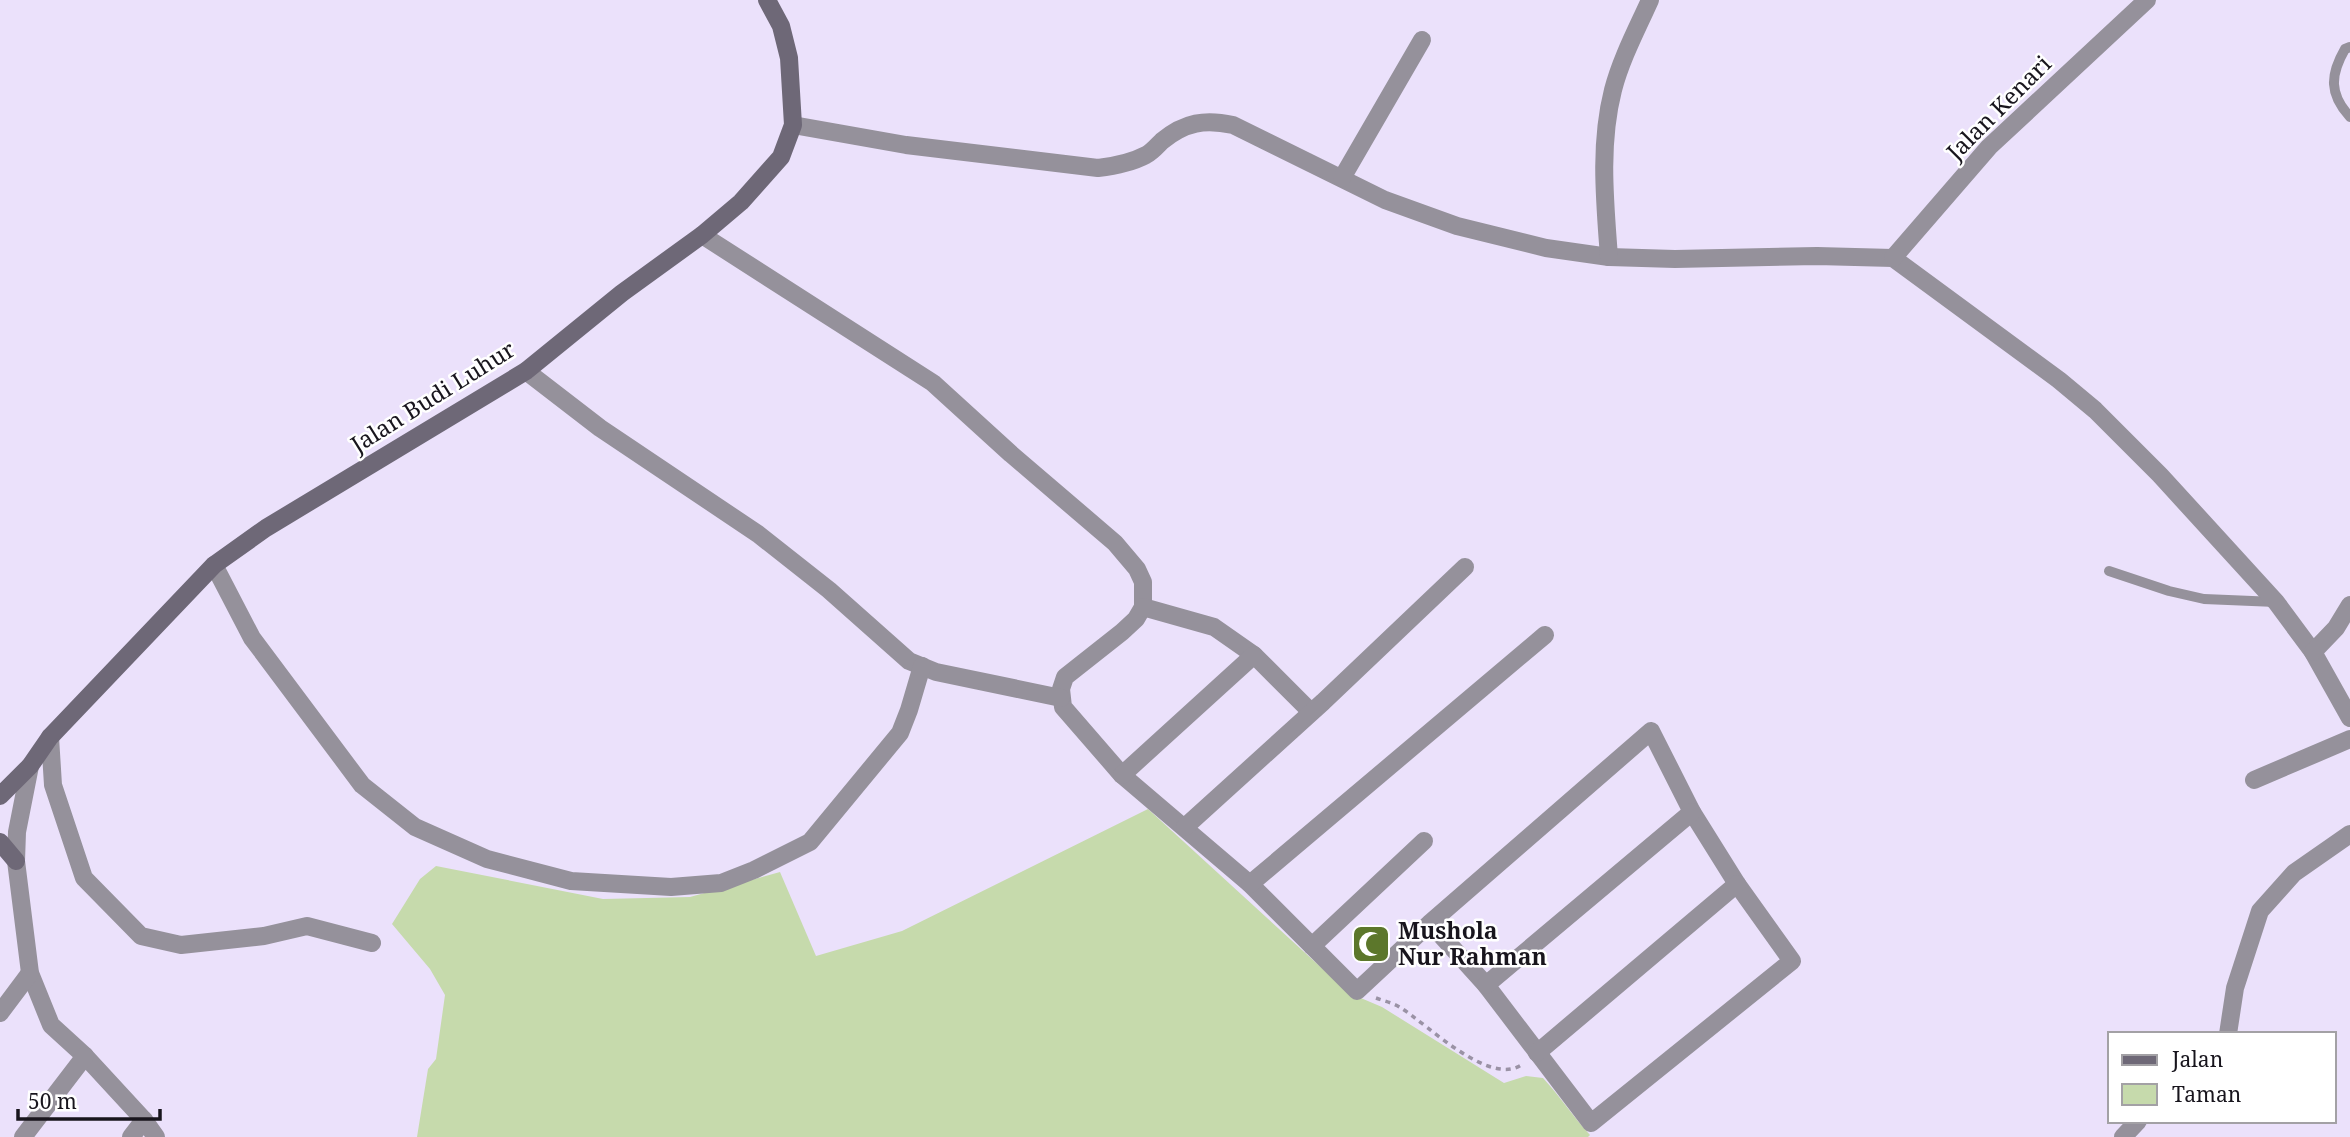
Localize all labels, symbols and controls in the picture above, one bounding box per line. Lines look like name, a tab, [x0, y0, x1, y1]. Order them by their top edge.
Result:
street label: Jalan Kenari	[1938, 47, 2058, 167]
street label: Jalan Budi Luhur	[343, 333, 521, 460]
place label: Mushola Nur Rahman	[1398, 914, 1547, 972]
mosque icon: Mushola Nur Rahman	[1350, 923, 1392, 965]
legend	[2108, 1032, 2336, 1123]
text: Jalan	[2171, 1045, 2223, 1073]
scale bar	[18, 1078, 159, 1122]
text: Taman	[2172, 1080, 2241, 1108]
text: 50 m	[28, 1087, 77, 1115]

